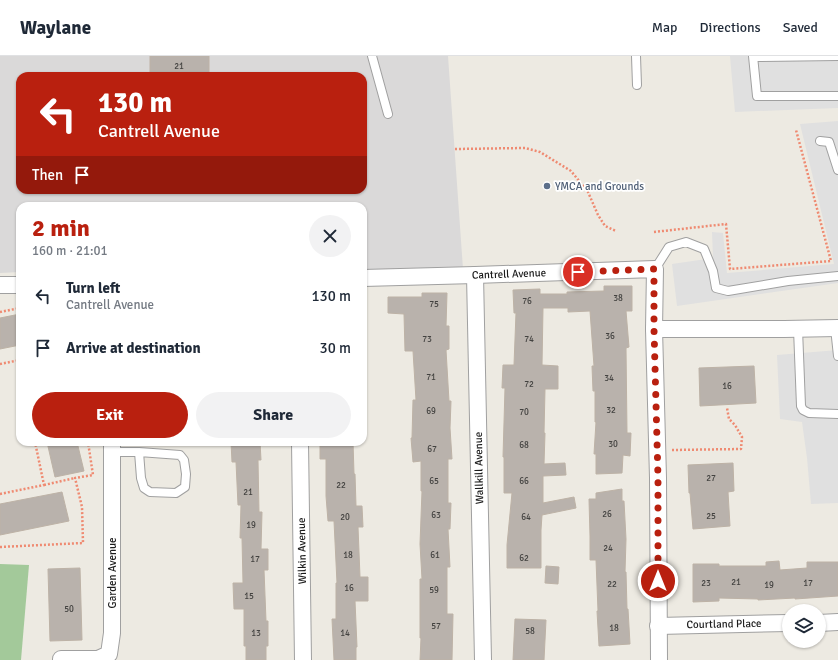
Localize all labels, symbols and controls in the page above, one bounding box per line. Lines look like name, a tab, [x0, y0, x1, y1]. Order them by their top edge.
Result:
text: Waylane	[20, 16, 91, 40]
text: Map	[652, 19, 678, 36]
text: Directions	[700, 19, 761, 36]
text: Saved	[783, 19, 818, 36]
house number: 21	[174, 61, 184, 72]
text: 130 m	[98, 86, 172, 120]
icon: left	[32, 88, 84, 140]
text: Cantrell Avenue	[98, 120, 220, 142]
icon: arrive	[71, 164, 93, 186]
text: Then	[32, 166, 63, 184]
place label: YMCA and Grounds	[555, 180, 644, 193]
marker: YMCA and Grounds	[542, 181, 552, 191]
text: 2 min	[32, 213, 90, 243]
button: close	[309, 215, 351, 257]
text: 160 m · 21:01	[32, 243, 108, 259]
pin	[561, 255, 595, 289]
icon: arrive	[567, 261, 589, 283]
street label: Cantrell Avenue	[472, 266, 546, 282]
text: Turn left	[66, 279, 120, 297]
icon: left	[32, 285, 54, 307]
text: 130 m	[311, 287, 351, 305]
house number: 38	[613, 293, 623, 304]
house number: 76	[522, 296, 532, 307]
text: Cantrell Avenue	[66, 297, 154, 313]
house number: 75	[429, 299, 439, 310]
house number: 36	[605, 331, 615, 342]
house number: 73	[422, 334, 432, 345]
house number: 74	[524, 334, 534, 345]
icon: arrive	[32, 337, 54, 359]
text: Arrive at destination	[66, 339, 201, 357]
text: 30 m	[320, 339, 351, 357]
house number: 71	[426, 372, 436, 383]
house number: 34	[604, 373, 614, 384]
house number: 72	[524, 379, 534, 390]
house number: 16	[722, 381, 732, 392]
button: Exit	[32, 392, 188, 438]
button: Share	[196, 392, 351, 438]
house number: 32	[606, 405, 616, 416]
house number: 69	[426, 406, 436, 417]
house number: 70	[519, 407, 529, 418]
street label: Wallkill Avenue	[472, 432, 486, 504]
house number: 30	[608, 439, 618, 450]
house number: 68	[519, 440, 529, 451]
house number: 67	[427, 444, 437, 455]
house number: 27	[706, 473, 716, 484]
house number: 65	[429, 476, 439, 487]
house number: 66	[519, 476, 529, 487]
house number: 22	[336, 480, 346, 491]
house number: 21	[243, 487, 253, 498]
house number: 26	[602, 509, 612, 520]
house number: 63	[431, 510, 441, 521]
house number: 25	[706, 511, 716, 522]
house number: 20	[340, 512, 350, 523]
house number: 64	[521, 512, 531, 523]
street label: Wilkin Avenue	[295, 517, 309, 585]
house number: 19	[246, 520, 256, 531]
street label: Garden Avenue	[106, 538, 119, 608]
house number: 24	[603, 543, 613, 554]
house number: 18	[343, 550, 353, 561]
house number: 61	[430, 550, 440, 561]
house number: 62	[519, 553, 529, 564]
house number: 17	[250, 554, 260, 565]
position arrow	[637, 560, 679, 602]
house number: 21	[731, 577, 741, 588]
house number: 23	[701, 578, 711, 589]
house number: 17	[803, 578, 813, 589]
house number: 22	[607, 579, 617, 590]
house number: 19	[764, 580, 774, 591]
house number: 16	[344, 583, 354, 594]
house number: 59	[429, 585, 439, 596]
house number: 15	[244, 591, 254, 602]
house number: 50	[64, 604, 74, 615]
map controls	[782, 604, 826, 648]
button: layers	[782, 604, 826, 648]
street label: Courtland Place	[686, 617, 762, 631]
house number: 57	[431, 621, 441, 632]
house number: 18	[609, 623, 619, 634]
house number: 58	[525, 626, 535, 637]
house number: 13	[251, 628, 261, 639]
house number: 14	[340, 628, 350, 639]

